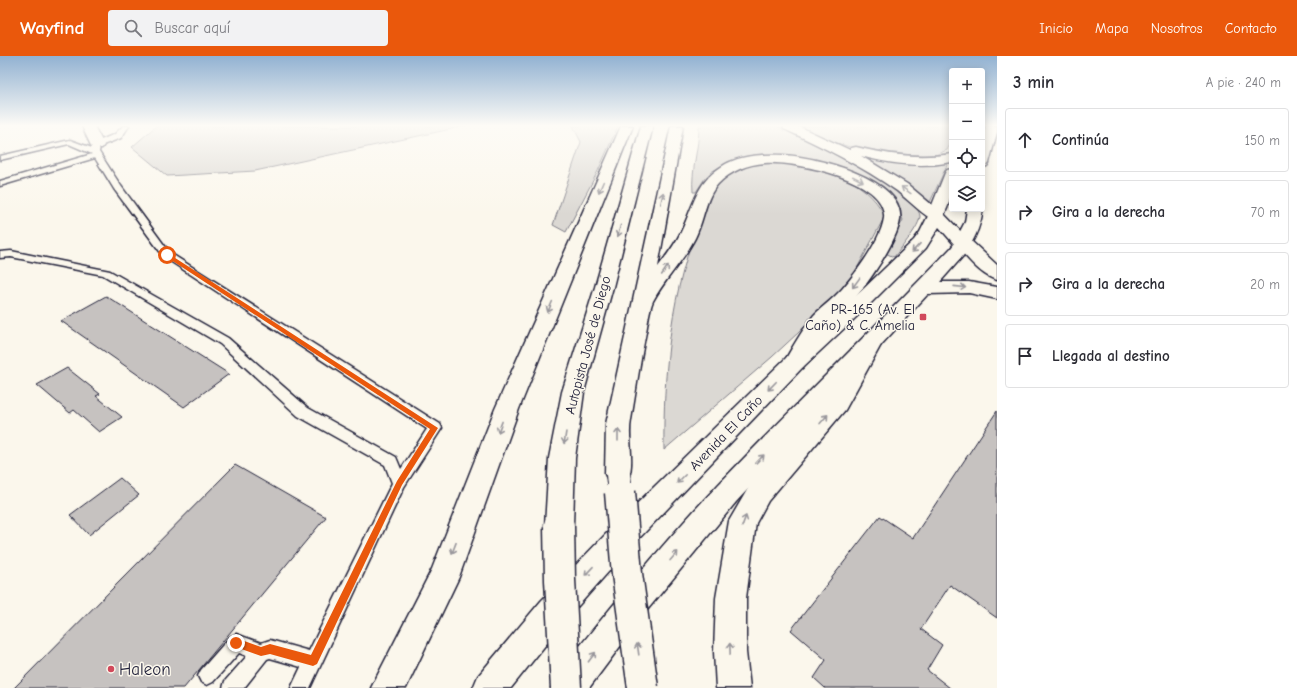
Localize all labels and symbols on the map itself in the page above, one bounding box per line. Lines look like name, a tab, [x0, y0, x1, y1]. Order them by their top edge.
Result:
one-way arrow	[852, 176, 864, 183]
one-way arrow	[597, 181, 604, 193]
one-way arrow	[901, 186, 912, 194]
one-way arrow	[659, 191, 667, 204]
one-way arrow	[615, 224, 622, 237]
one-way arrow	[911, 243, 921, 253]
route start	[158, 246, 176, 264]
one-way arrow	[661, 264, 669, 275]
street label: Autopista José de Diego	[561, 274, 615, 416]
one-way arrow	[852, 277, 860, 288]
one-way arrow	[953, 283, 966, 290]
one-way arrow	[546, 300, 554, 312]
place label: PR-165 (Av. El Caño) & C. Amelia	[805, 301, 915, 334]
marker: PR-165 (Av. El Caño) & C. Amelia	[918, 312, 928, 322]
one-way arrow	[767, 381, 776, 391]
street label: Avenida El Caño	[686, 392, 766, 474]
one-way arrow	[819, 414, 829, 424]
one-way arrow	[496, 420, 504, 432]
one-way arrow	[614, 429, 622, 442]
one-way arrow	[561, 431, 569, 444]
one-way arrow	[755, 454, 765, 464]
one-way arrow	[676, 474, 686, 484]
one-way arrow	[741, 515, 749, 527]
one-way arrow	[450, 542, 458, 554]
one-way arrow	[669, 551, 678, 561]
one-way arrow	[584, 566, 594, 576]
route end	[227, 634, 245, 652]
one-way arrow	[634, 643, 642, 656]
one-way arrow	[726, 643, 734, 656]
one-way arrow	[588, 651, 596, 662]
place label: Haleon	[119, 660, 171, 679]
marker: Haleon	[106, 664, 116, 674]

